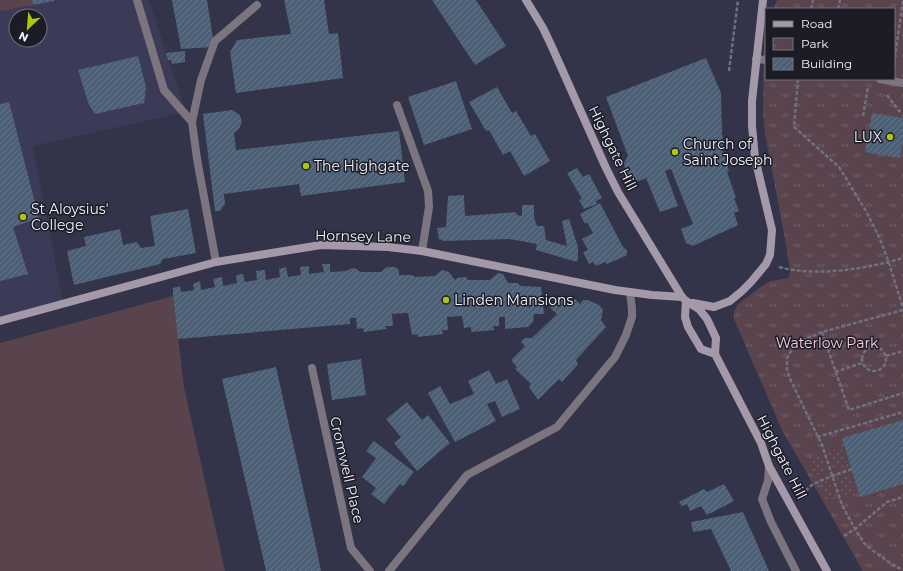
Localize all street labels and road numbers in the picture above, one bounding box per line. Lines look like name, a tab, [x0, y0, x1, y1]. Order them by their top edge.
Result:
street label: Highgate Hill	[585, 103, 641, 193]
street label: Hornsey Lane	[315, 226, 411, 246]
street label: Highgate Hill	[753, 412, 811, 502]
street label: Cromwell Place	[326, 415, 368, 525]

